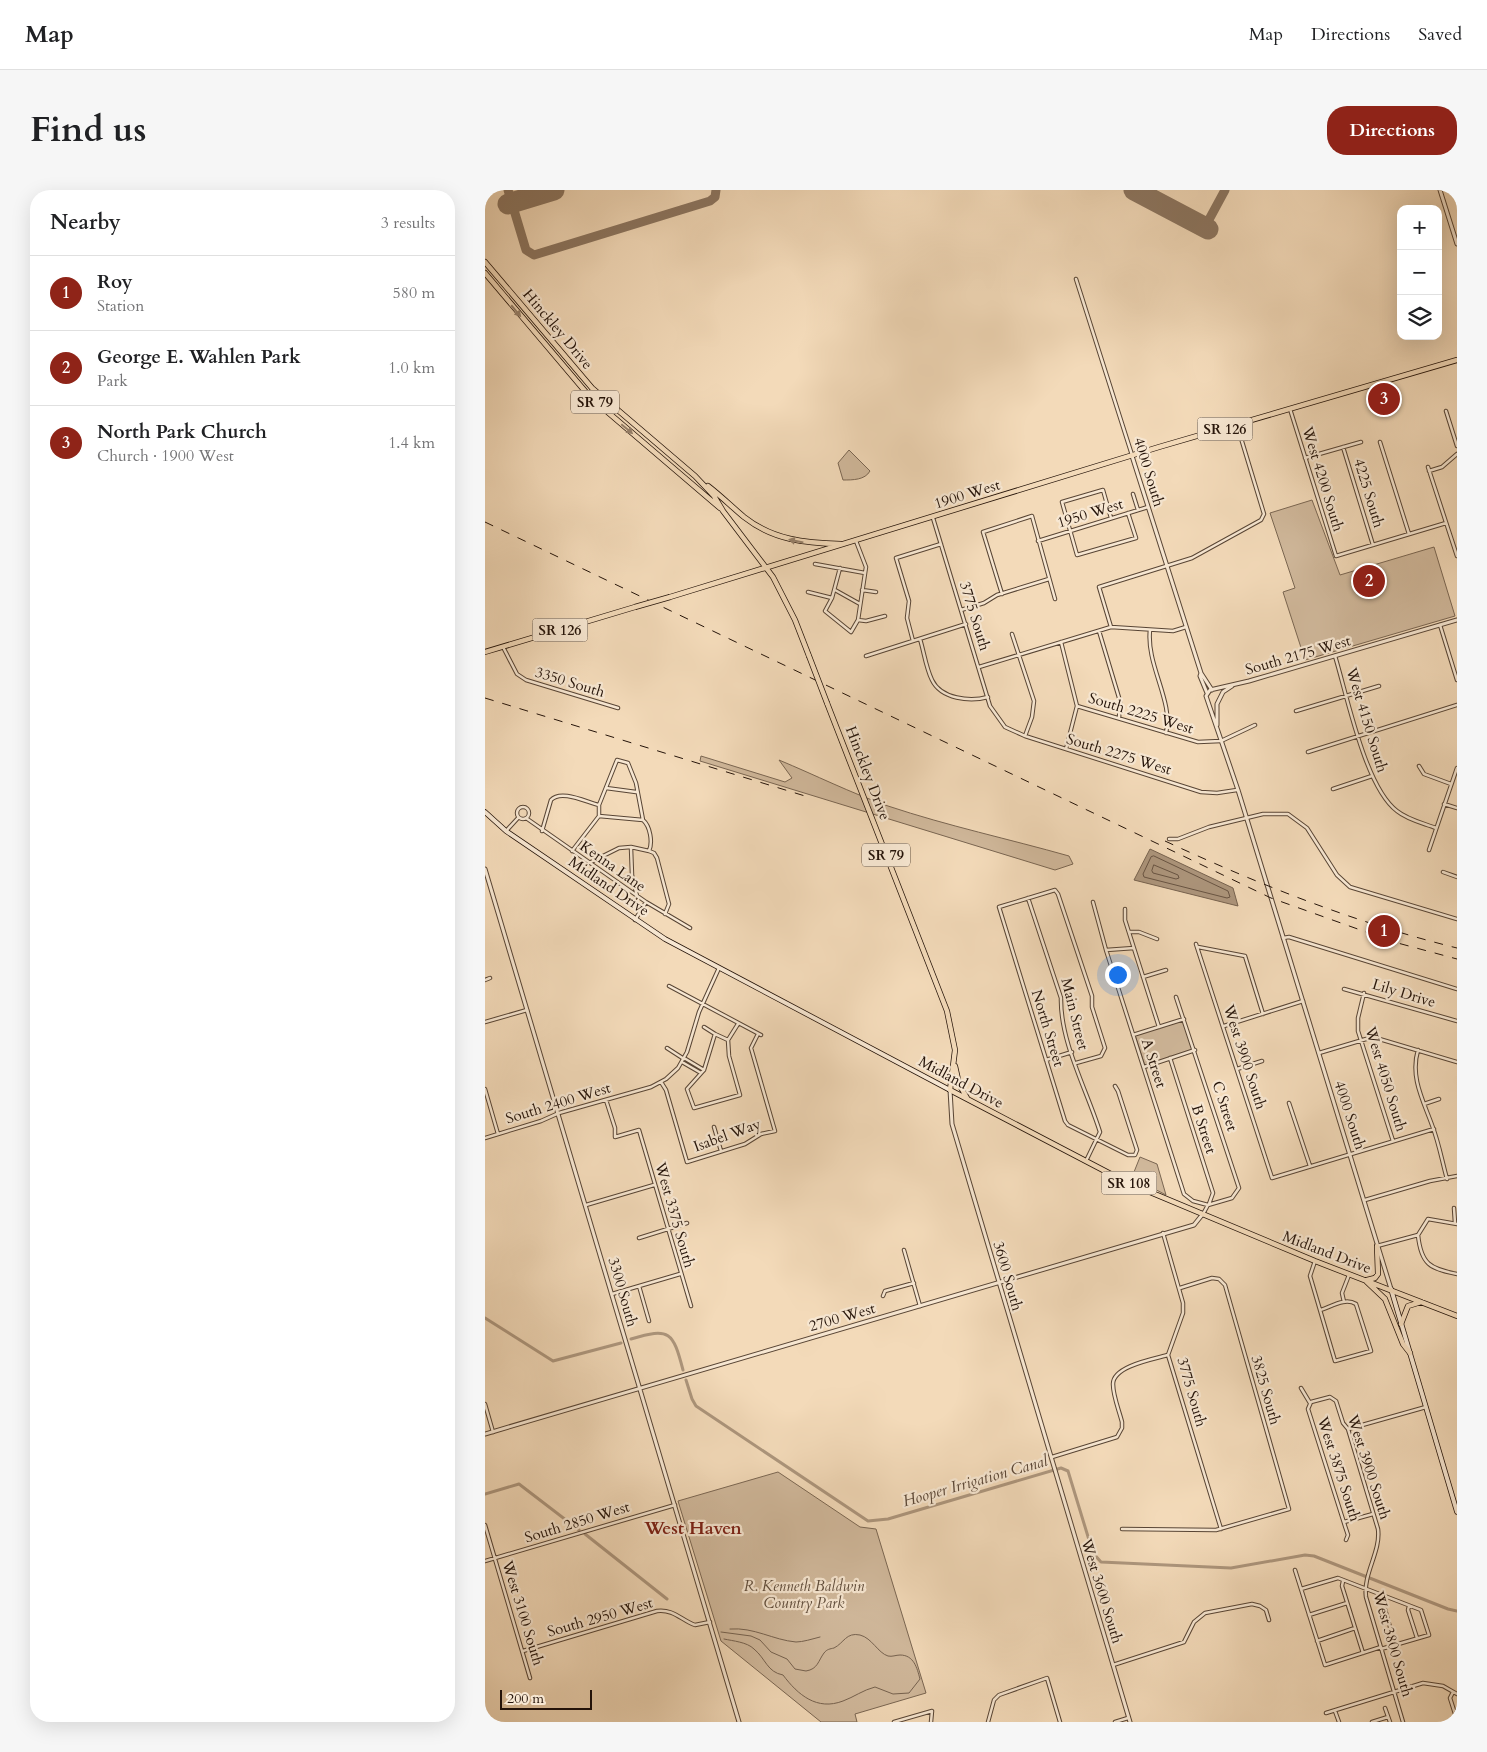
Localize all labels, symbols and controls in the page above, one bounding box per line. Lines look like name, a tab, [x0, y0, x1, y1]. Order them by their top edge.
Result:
text: Map	[25, 18, 74, 51]
text: Map	[1249, 22, 1283, 47]
text: Directions	[1311, 22, 1390, 47]
text: Saved	[1418, 22, 1462, 47]
text: Find us	[30, 106, 146, 154]
button: Directions	[1327, 106, 1457, 155]
map controls	[1397, 205, 1442, 340]
button: +	[1397, 205, 1442, 250]
text: Nearby	[50, 208, 121, 237]
text: 3 results	[381, 212, 435, 234]
button: −	[1397, 250, 1442, 295]
text: Roy	[97, 269, 133, 295]
text: 1	[62, 282, 70, 304]
text: 580 m	[393, 282, 435, 304]
street label: Hinckley Drive	[519, 285, 598, 373]
text: Station	[97, 295, 144, 317]
button: layers	[1397, 295, 1442, 340]
one-way arrow	[510, 305, 521, 317]
text: George E. Wahlen Park	[97, 344, 301, 370]
text: 2	[62, 357, 70, 379]
text: 1.0 km	[388, 357, 435, 379]
text: Park	[97, 370, 128, 392]
pin: 3	[1368, 380, 1400, 418]
road number: SR 79	[571, 390, 619, 413]
road number: SR 126	[1197, 418, 1253, 440]
text: North Park Church	[97, 419, 267, 445]
street label: West 4200 South	[1297, 423, 1349, 535]
one-way arrow	[620, 424, 633, 435]
text: 3	[62, 432, 70, 454]
text: 1.4 km	[388, 432, 435, 454]
street label: 4000 South	[1129, 435, 1169, 510]
text: Church · 1900 West	[97, 445, 234, 467]
street label: 4225 South	[1349, 456, 1389, 531]
street label: 1900 West	[932, 474, 1003, 513]
street label: 1950 West	[1055, 493, 1126, 532]
one-way arrow	[788, 537, 803, 545]
pin: 2	[1353, 562, 1385, 600]
street label: 3775 South	[955, 579, 995, 654]
road number: SR 126	[533, 618, 587, 642]
street label: South 2175 West	[1243, 630, 1353, 680]
street label: 3350 South	[533, 662, 608, 702]
street label: West 4150 South	[1341, 664, 1393, 776]
street label: South 2225 West	[1086, 688, 1196, 739]
street label: Hinckley Drive	[841, 723, 895, 823]
street label: South 2275 West	[1064, 729, 1174, 780]
street label: Kenna Lane	[576, 836, 650, 896]
road number: SR 79	[862, 844, 910, 866]
street label: Midland Drive	[565, 852, 653, 921]
pin: 1	[1368, 912, 1400, 950]
your location	[1105, 962, 1131, 988]
street label: Lily Drive	[1370, 974, 1438, 1012]
street label: Main Street	[1056, 976, 1094, 1052]
street label: North Street	[1027, 987, 1069, 1069]
street label: West 3900 South	[1218, 1001, 1272, 1113]
street label: West 4050 South	[1360, 1023, 1412, 1135]
street label: A Street	[1137, 1036, 1171, 1090]
street label: Midland Drive	[915, 1051, 1007, 1113]
street label: South 2400 West	[503, 1077, 613, 1128]
street label: C Street	[1208, 1078, 1243, 1134]
street label: 4000 South	[1329, 1078, 1371, 1153]
street label: B Street	[1187, 1102, 1221, 1156]
street label: Isabel Way	[691, 1114, 764, 1156]
street label: West 3375 South	[650, 1159, 700, 1271]
road number: SR 108	[1101, 1171, 1157, 1194]
street label: Midland Drive	[1280, 1226, 1374, 1278]
street label: 3600 South	[989, 1239, 1028, 1314]
street label: 3300 South	[604, 1255, 643, 1330]
street label: 2700 West	[807, 1298, 878, 1336]
street label: 3825 South	[1247, 1353, 1286, 1428]
street label: 3775 South	[1173, 1355, 1212, 1430]
street label: West 3900 South	[1342, 1411, 1396, 1523]
street label: West 3875 South	[1312, 1413, 1366, 1525]
water label: Hooper Irrigation Canal	[900, 1450, 1051, 1512]
street label: South 2850 West	[522, 1496, 632, 1547]
district label: West Haven	[643, 1516, 742, 1541]
street label: West 3600 South	[1076, 1535, 1128, 1647]
street label: West 3100 South	[497, 1557, 549, 1669]
park label: R. Kenneth Baldwin Country Park	[744, 1576, 865, 1613]
street label: West 3800 South	[1368, 1588, 1418, 1700]
street label: South 2950 West	[545, 1592, 655, 1642]
scale bar	[500, 1687, 593, 1710]
text: 200 m	[507, 1689, 544, 1708]

